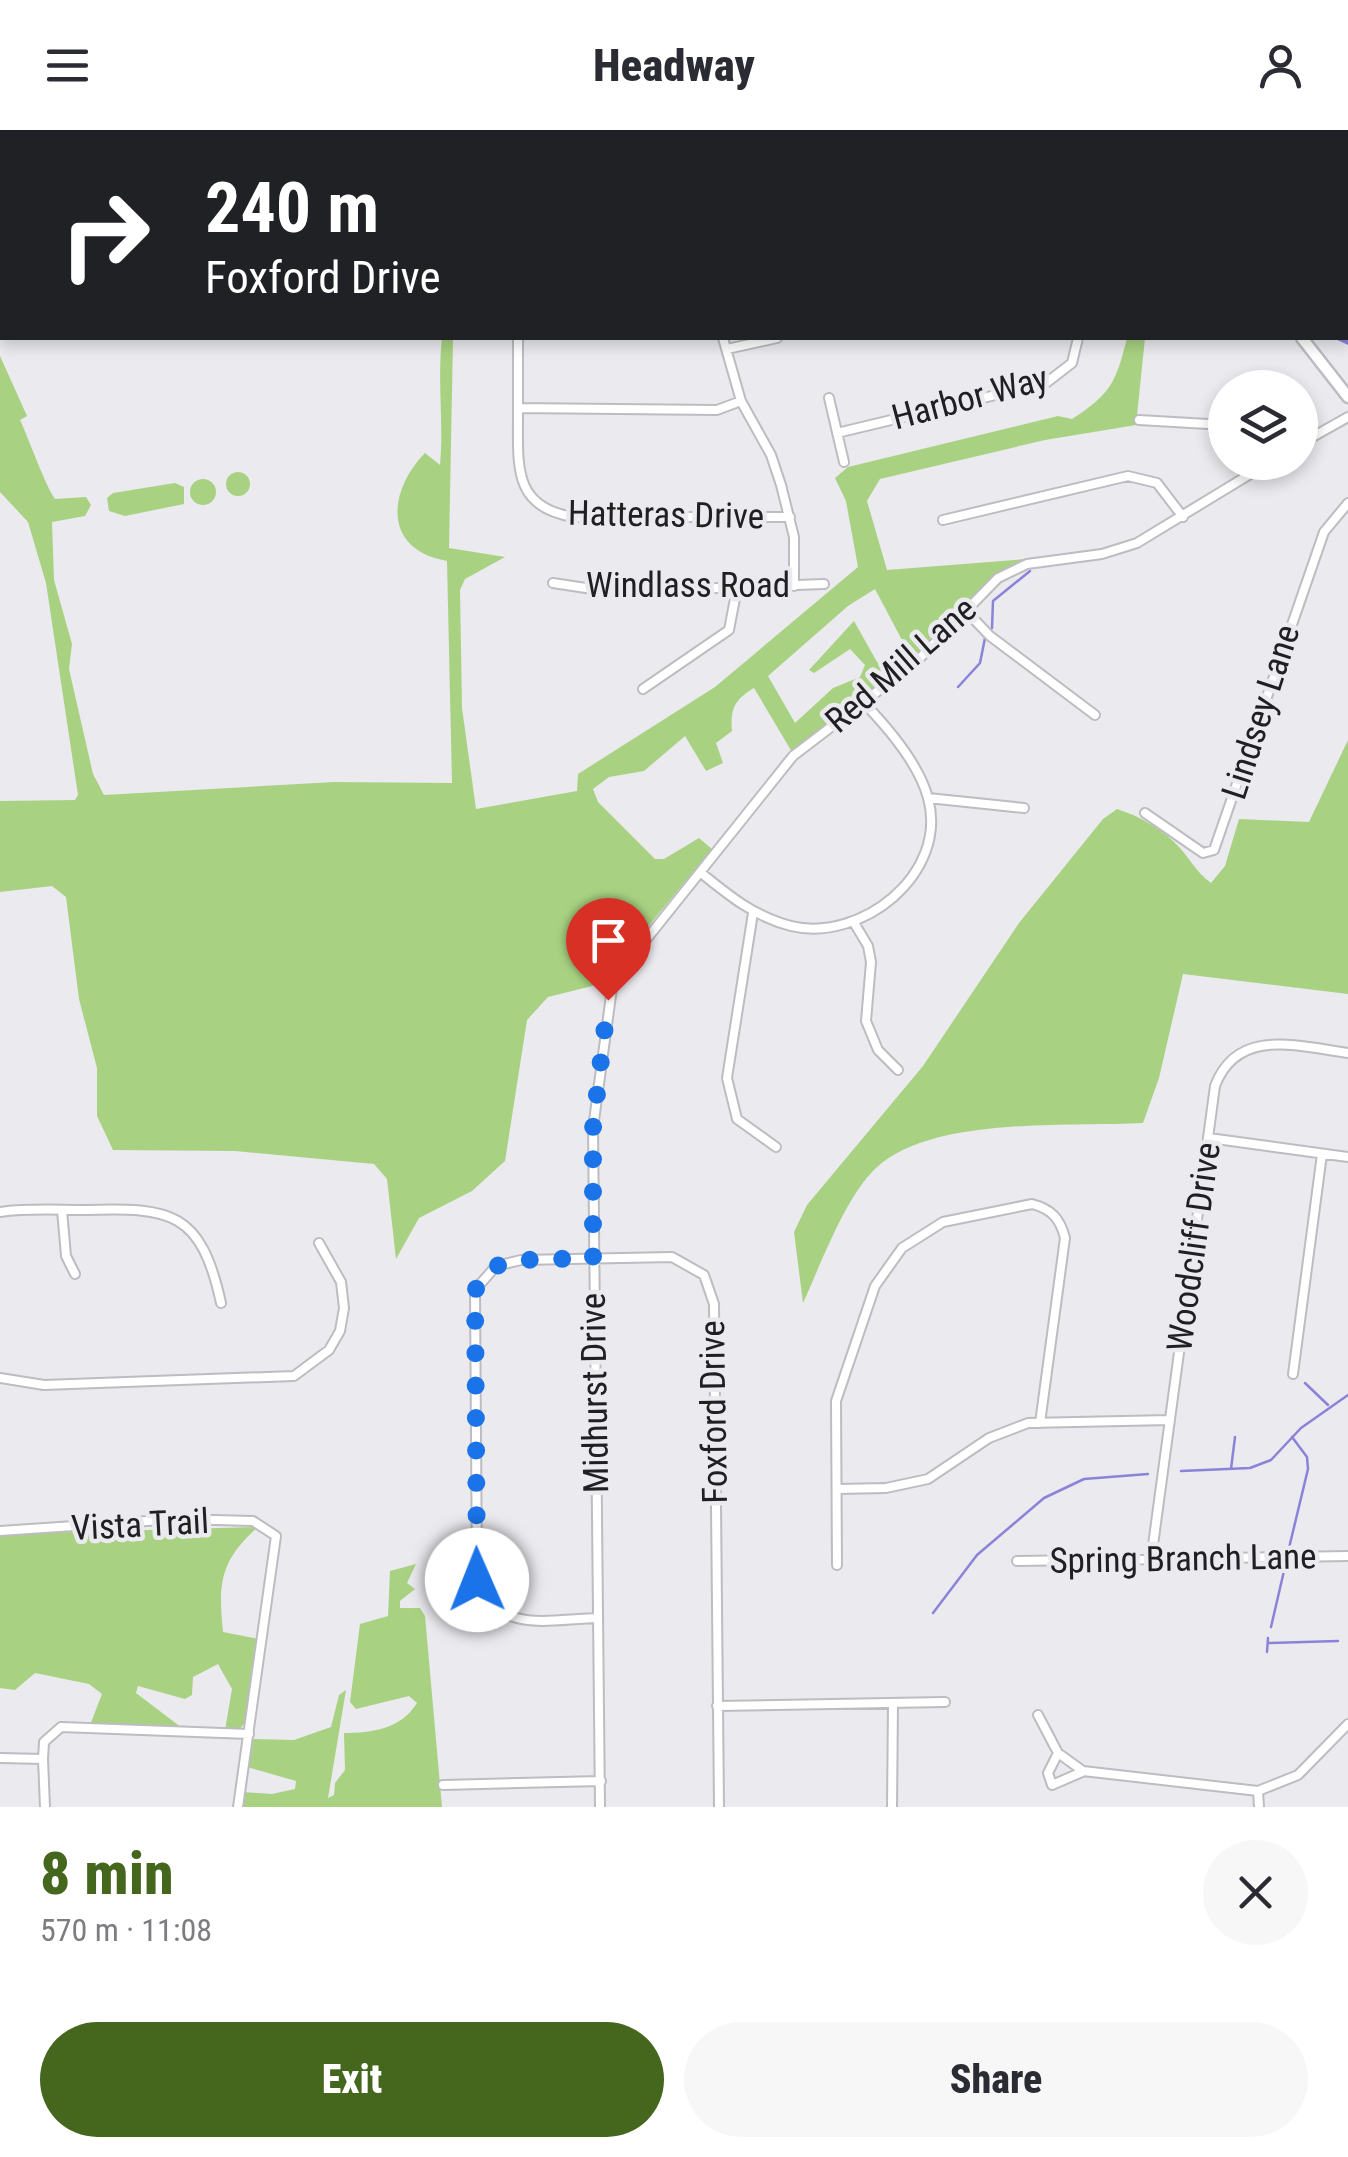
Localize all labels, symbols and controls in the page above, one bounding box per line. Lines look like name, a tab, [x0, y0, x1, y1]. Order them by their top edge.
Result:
icon: menu	[40, 38, 95, 93]
icon: person	[1253, 38, 1308, 93]
text: Headway	[593, 39, 755, 92]
text: 240 m	[205, 167, 379, 249]
icon: right	[40, 170, 170, 300]
text: Foxford Drive	[205, 251, 441, 304]
street label: Harbor Way	[887, 358, 1053, 438]
map controls	[1208, 370, 1318, 480]
button: layers	[1208, 370, 1318, 480]
street label: Hatteras Drive	[568, 493, 764, 537]
street label: Windlass Road	[586, 565, 790, 606]
street label: Red Mill Lane	[817, 589, 985, 741]
street label: Lindsey Lane	[1214, 620, 1308, 804]
pin	[566, 898, 651, 1001]
icon: arrive	[581, 913, 636, 968]
street label: Woodcliff Drive	[1159, 1140, 1229, 1354]
street label: Midhurst Drive	[573, 1292, 617, 1494]
street label: Foxford Drive	[692, 1320, 736, 1504]
street label: Vista Trail	[70, 1501, 210, 1549]
position arrow	[425, 1528, 529, 1632]
street label: Spring Branch Lane	[1049, 1536, 1317, 1582]
text: 8 min	[40, 1838, 174, 1909]
button: close	[1203, 1840, 1308, 1945]
text: 570 m · 11:08	[40, 1911, 212, 1949]
button: Exit	[40, 2022, 664, 2137]
button: Share	[684, 2022, 1308, 2137]

